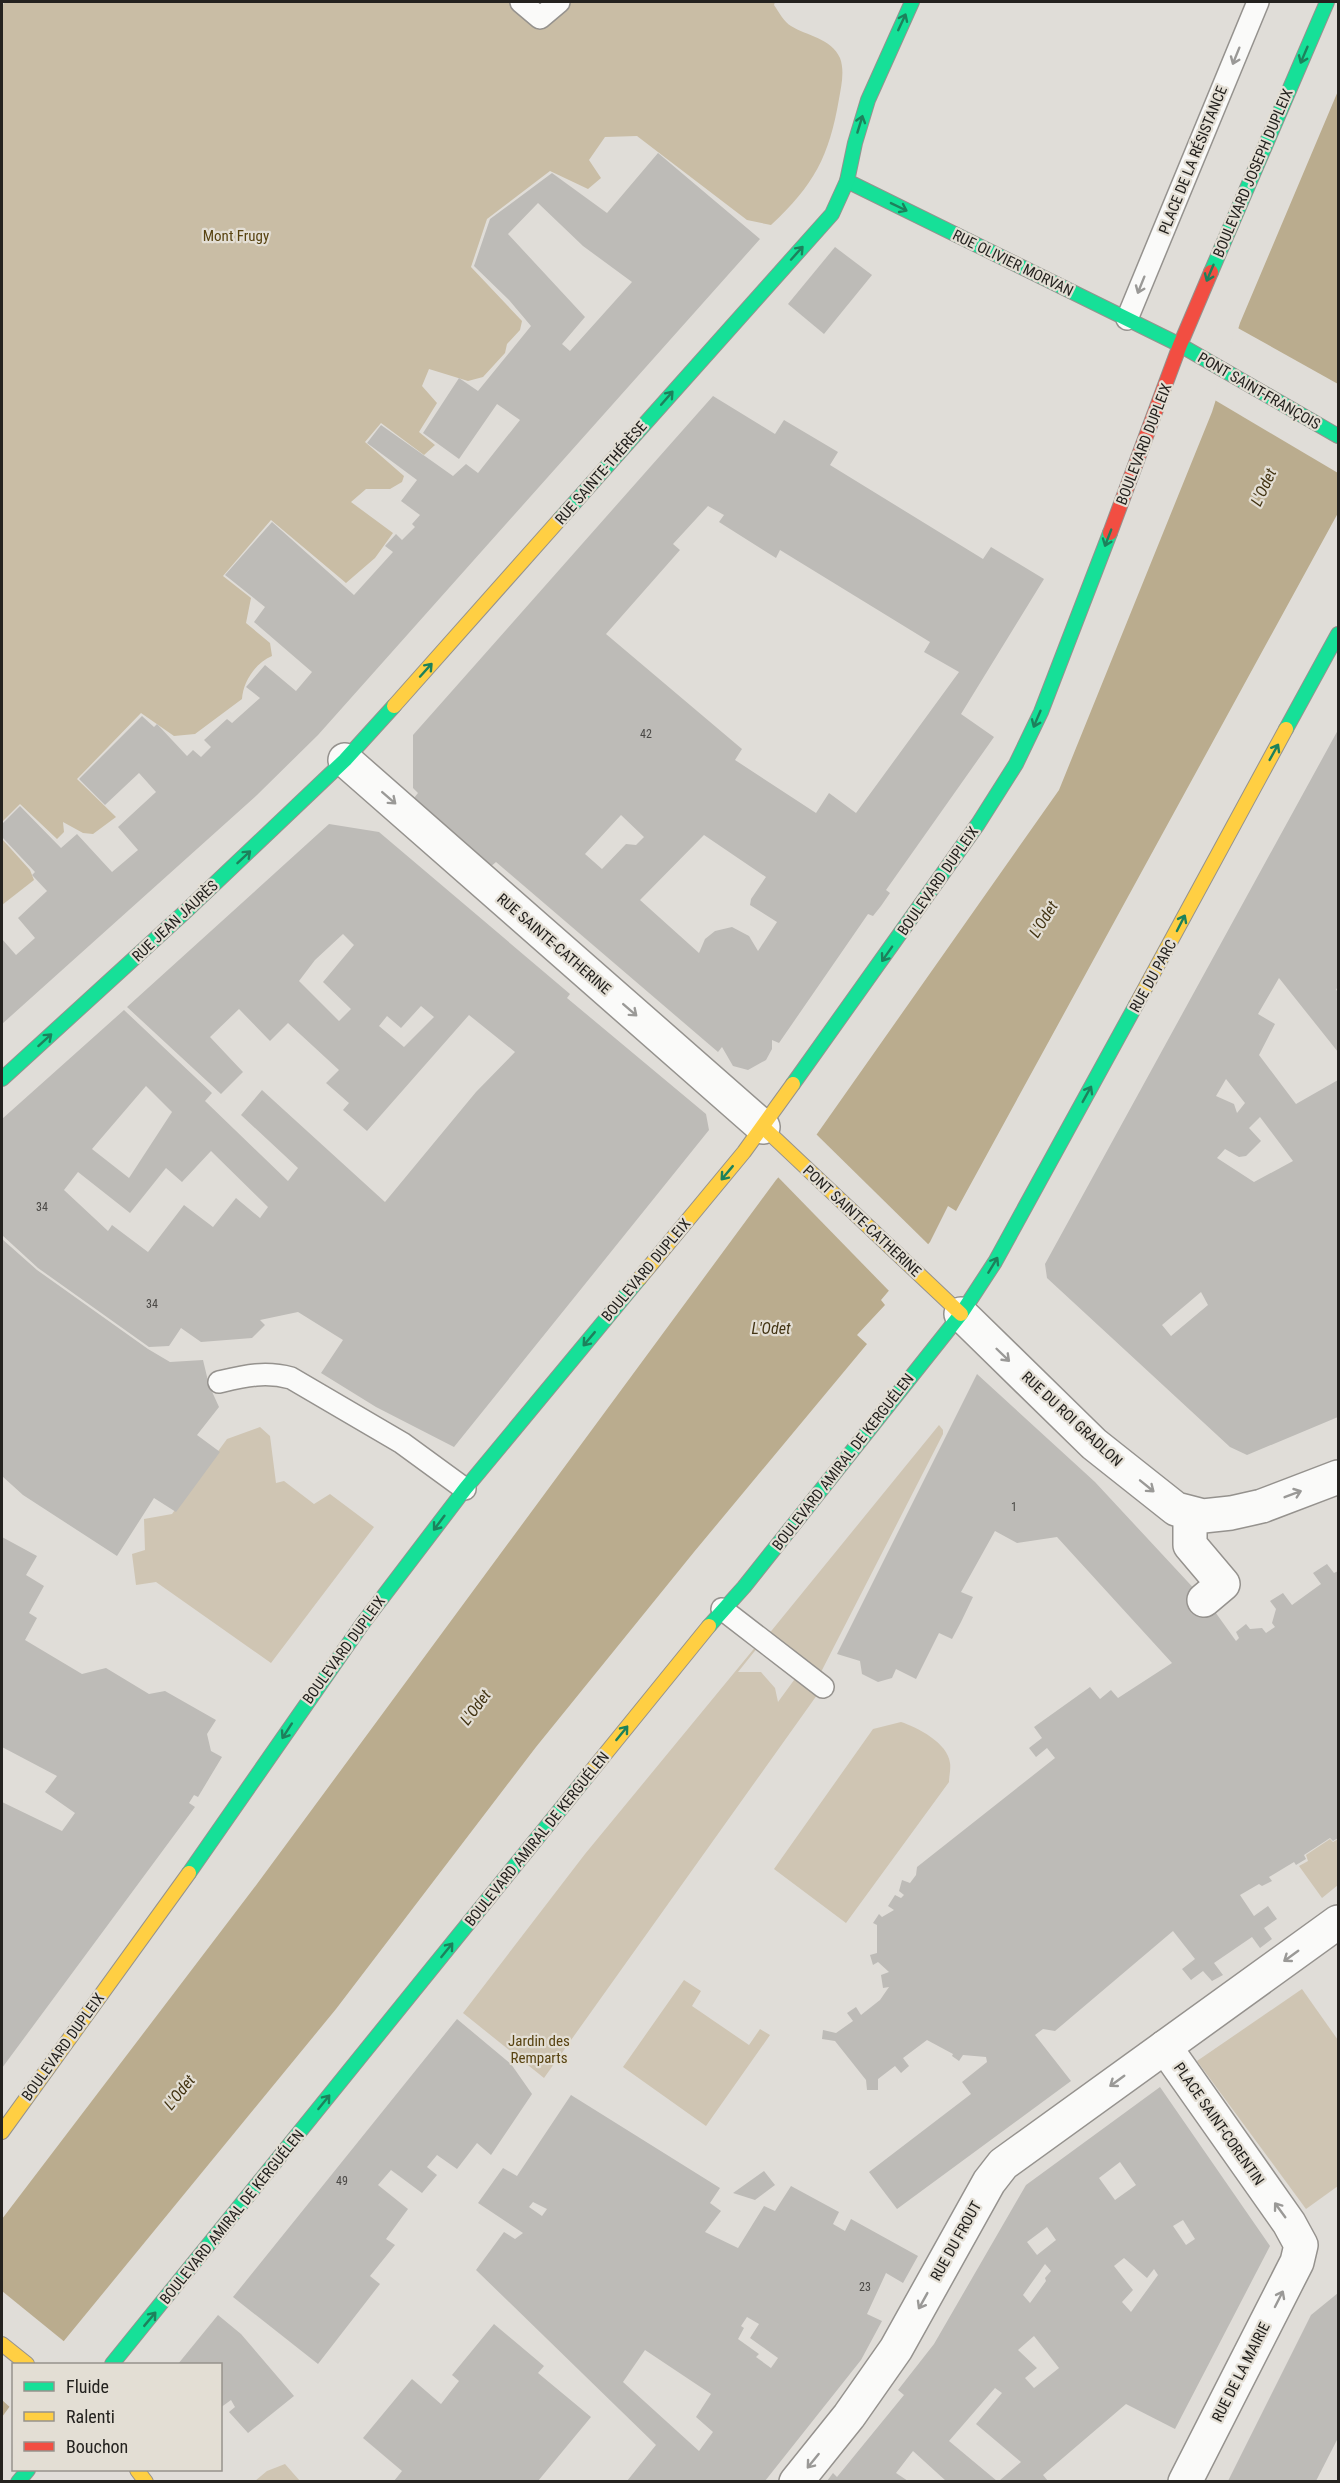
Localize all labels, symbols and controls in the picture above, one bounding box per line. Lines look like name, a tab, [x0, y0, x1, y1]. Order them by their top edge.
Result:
one-way arrow	[897, 13, 909, 31]
one-way arrow	[1230, 46, 1241, 64]
one-way arrow	[1297, 46, 1309, 64]
street label: PLACE DE LA RÉSISTANCE	[1155, 83, 1231, 237]
street label: BOULEVARD JOSEPH DUPLEIX	[1209, 86, 1297, 260]
one-way arrow	[855, 115, 866, 134]
one-way arrow	[890, 202, 908, 213]
street label: RUE OLIVIER MORVAN	[950, 226, 1076, 300]
park label: Mont Frugy	[203, 227, 269, 245]
one-way arrow	[790, 246, 804, 261]
one-way arrow	[1204, 263, 1215, 282]
one-way arrow	[1135, 276, 1146, 294]
street label: PONT SAINT-FRANÇOIS	[1194, 349, 1324, 434]
street label: BOULEVARD DUPLEIX	[1113, 381, 1175, 507]
one-way arrow	[660, 391, 674, 406]
street label: RUE SAINTE-THÉRÈSE	[551, 418, 651, 528]
water label: L'Odet	[1247, 465, 1280, 509]
one-way arrow	[1102, 528, 1113, 547]
one-way arrow	[419, 663, 433, 678]
one-way arrow	[1031, 710, 1043, 728]
house number: 42	[640, 727, 652, 741]
one-way arrow	[1268, 744, 1280, 761]
one-way arrow	[381, 791, 396, 805]
street label: BOULEVARD DUPLEIX	[894, 823, 982, 939]
one-way arrow	[237, 850, 252, 864]
street label: RUE JEAN JAURÈS	[128, 877, 222, 965]
street label: RUE SAINTE-CATHERINE	[493, 890, 615, 998]
water label: L'Odet	[1025, 897, 1062, 941]
one-way arrow	[1176, 915, 1187, 933]
street label: RUE DU PARC	[1126, 937, 1180, 1015]
one-way arrow	[881, 945, 893, 961]
one-way arrow	[622, 1003, 637, 1017]
one-way arrow	[37, 1033, 52, 1047]
one-way arrow	[1082, 1086, 1093, 1104]
street label: PONT SAINTE-CATHERINE	[799, 1162, 925, 1280]
one-way arrow	[720, 1165, 734, 1180]
house number: 34	[36, 1200, 48, 1214]
street label: BOULEVARD DUPLEIX	[598, 1215, 694, 1325]
one-way arrow	[987, 1257, 999, 1274]
house number: 34	[146, 1297, 158, 1311]
water label: L'Odet	[752, 1319, 791, 1338]
one-way arrow	[582, 1331, 596, 1346]
one-way arrow	[995, 1347, 1010, 1362]
street label: RUE DU ROI GRADLON	[1018, 1368, 1126, 1470]
street label: BOULEVARD AMIRAL DE KERGUÉLEN	[768, 1370, 918, 1554]
one-way arrow	[1138, 1480, 1154, 1493]
one-way arrow	[1283, 1488, 1302, 1499]
house number: 1	[1011, 1500, 1017, 1514]
one-way arrow	[433, 1515, 446, 1531]
street label: BOULEVARD DUPLEIX	[299, 1593, 389, 1707]
water label: L'Odet	[456, 1686, 495, 1729]
one-way arrow	[280, 1722, 292, 1739]
one-way arrow	[616, 1726, 629, 1742]
street label: BOULEVARD AMIRAL DE KERGUÉLEN	[461, 1748, 613, 1930]
one-way arrow	[440, 1943, 454, 1958]
one-way arrow	[1283, 1950, 1299, 1962]
street label: BOULEVARD DUPLEIX	[18, 1990, 108, 2104]
park label: Jardin des Remparts	[508, 2032, 570, 2067]
street label: PLACE SAINT-CORENTIN	[1170, 2059, 1268, 2189]
water label: L'Odet	[160, 2071, 199, 2113]
one-way arrow	[1109, 2075, 1126, 2087]
one-way arrow	[318, 2094, 331, 2110]
street label: BOULEVARD AMIRAL DE KERGUÉLEN	[156, 2126, 308, 2308]
house number: 49	[336, 2174, 348, 2188]
street label: RUE DU FROUT	[927, 2198, 985, 2284]
one-way arrow	[1274, 2202, 1286, 2218]
house number: 23	[859, 2280, 871, 2294]
one-way arrow	[1274, 2290, 1285, 2308]
one-way arrow	[917, 2291, 928, 2309]
one-way arrow	[143, 2311, 156, 2327]
street label: RUE DE LA MAIRIE	[1208, 2319, 1274, 2425]
legend	[12, 2363, 222, 2471]
text: Fluide	[66, 2376, 109, 2397]
text: Ralenti	[66, 2406, 115, 2427]
text: Bouchon	[66, 2436, 128, 2457]
one-way arrow	[806, 2453, 819, 2469]

